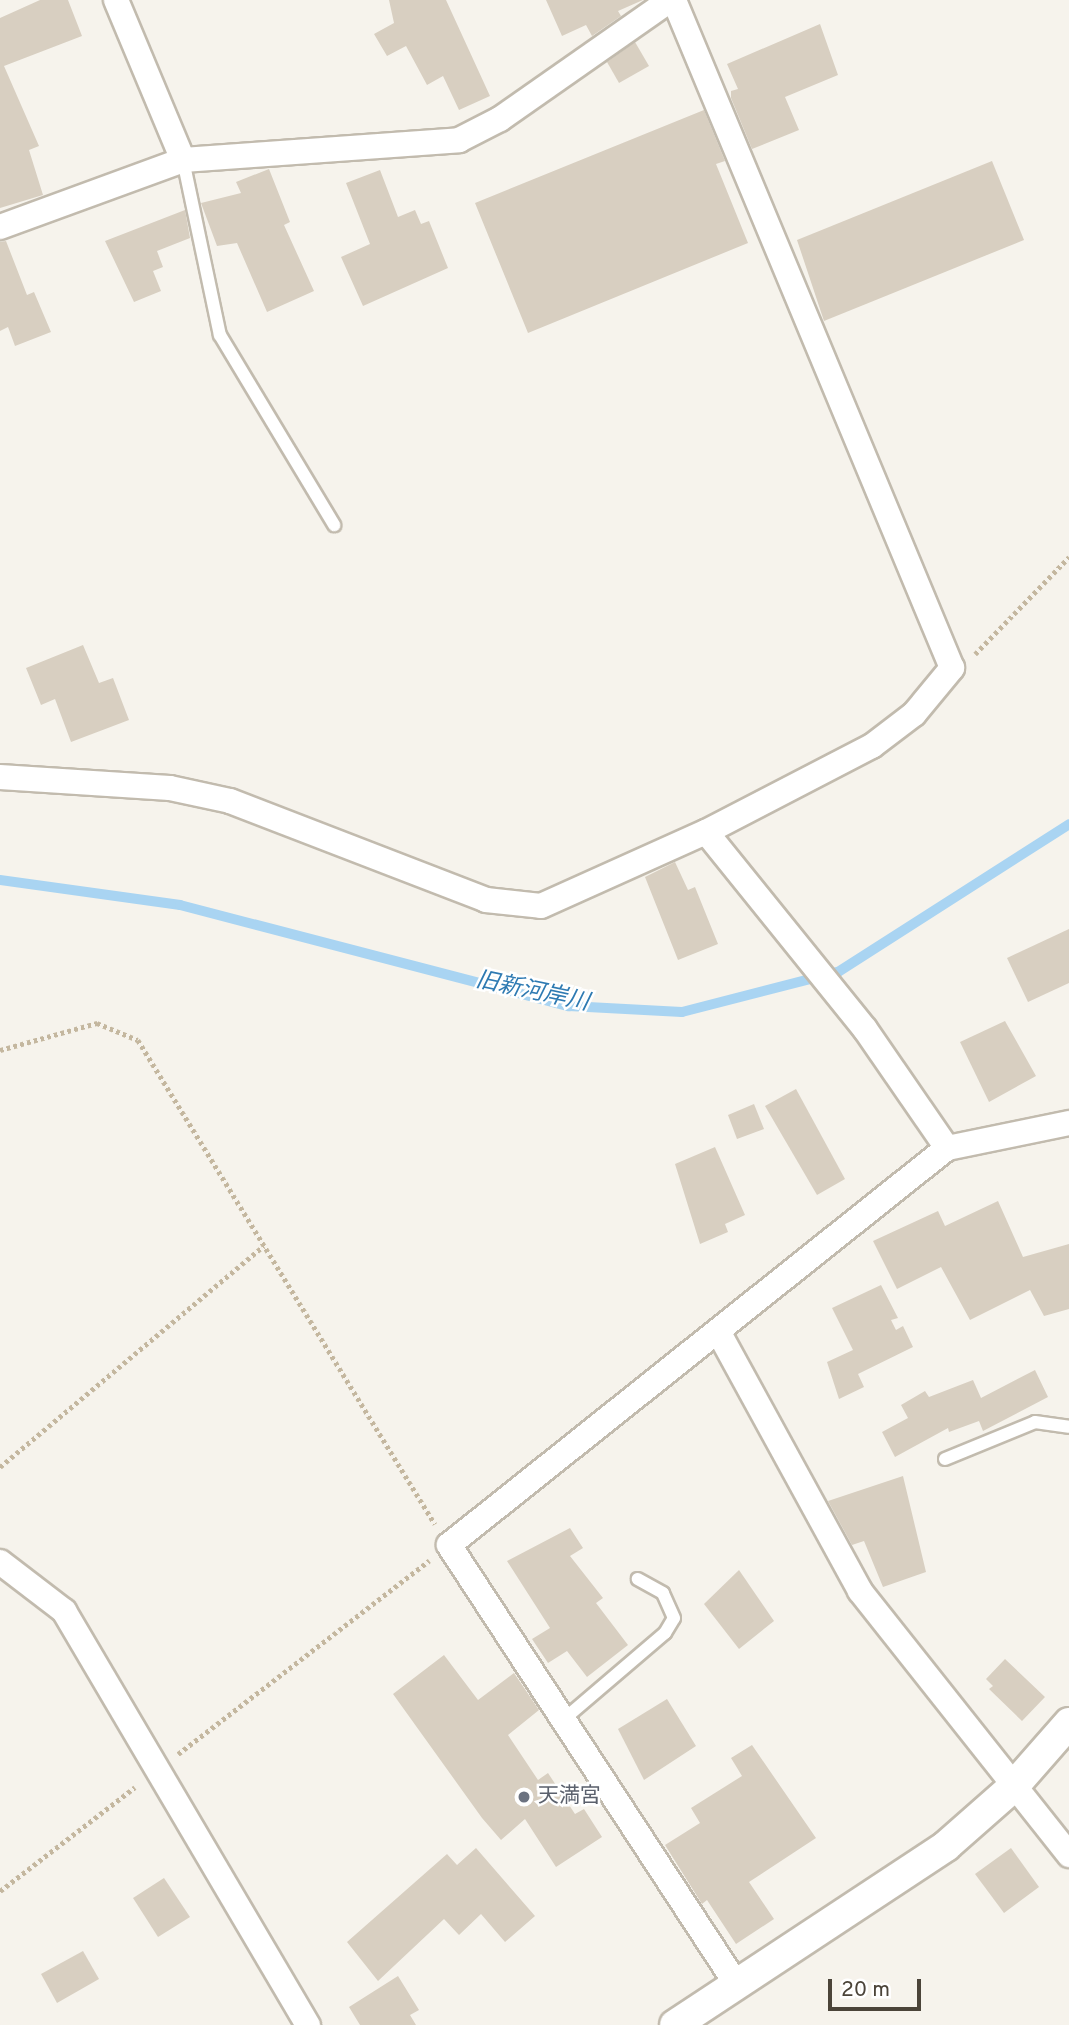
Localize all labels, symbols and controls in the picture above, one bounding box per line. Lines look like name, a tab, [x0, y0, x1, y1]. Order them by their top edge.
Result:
water label: 旧新河岸川	[473, 968, 591, 1018]
place label: 天満宮	[538, 1784, 601, 1810]
marker: 天満宮	[516, 1789, 532, 1805]
scale bar	[831, 1966, 924, 2010]
text: 20 m	[841, 1977, 890, 2004]

